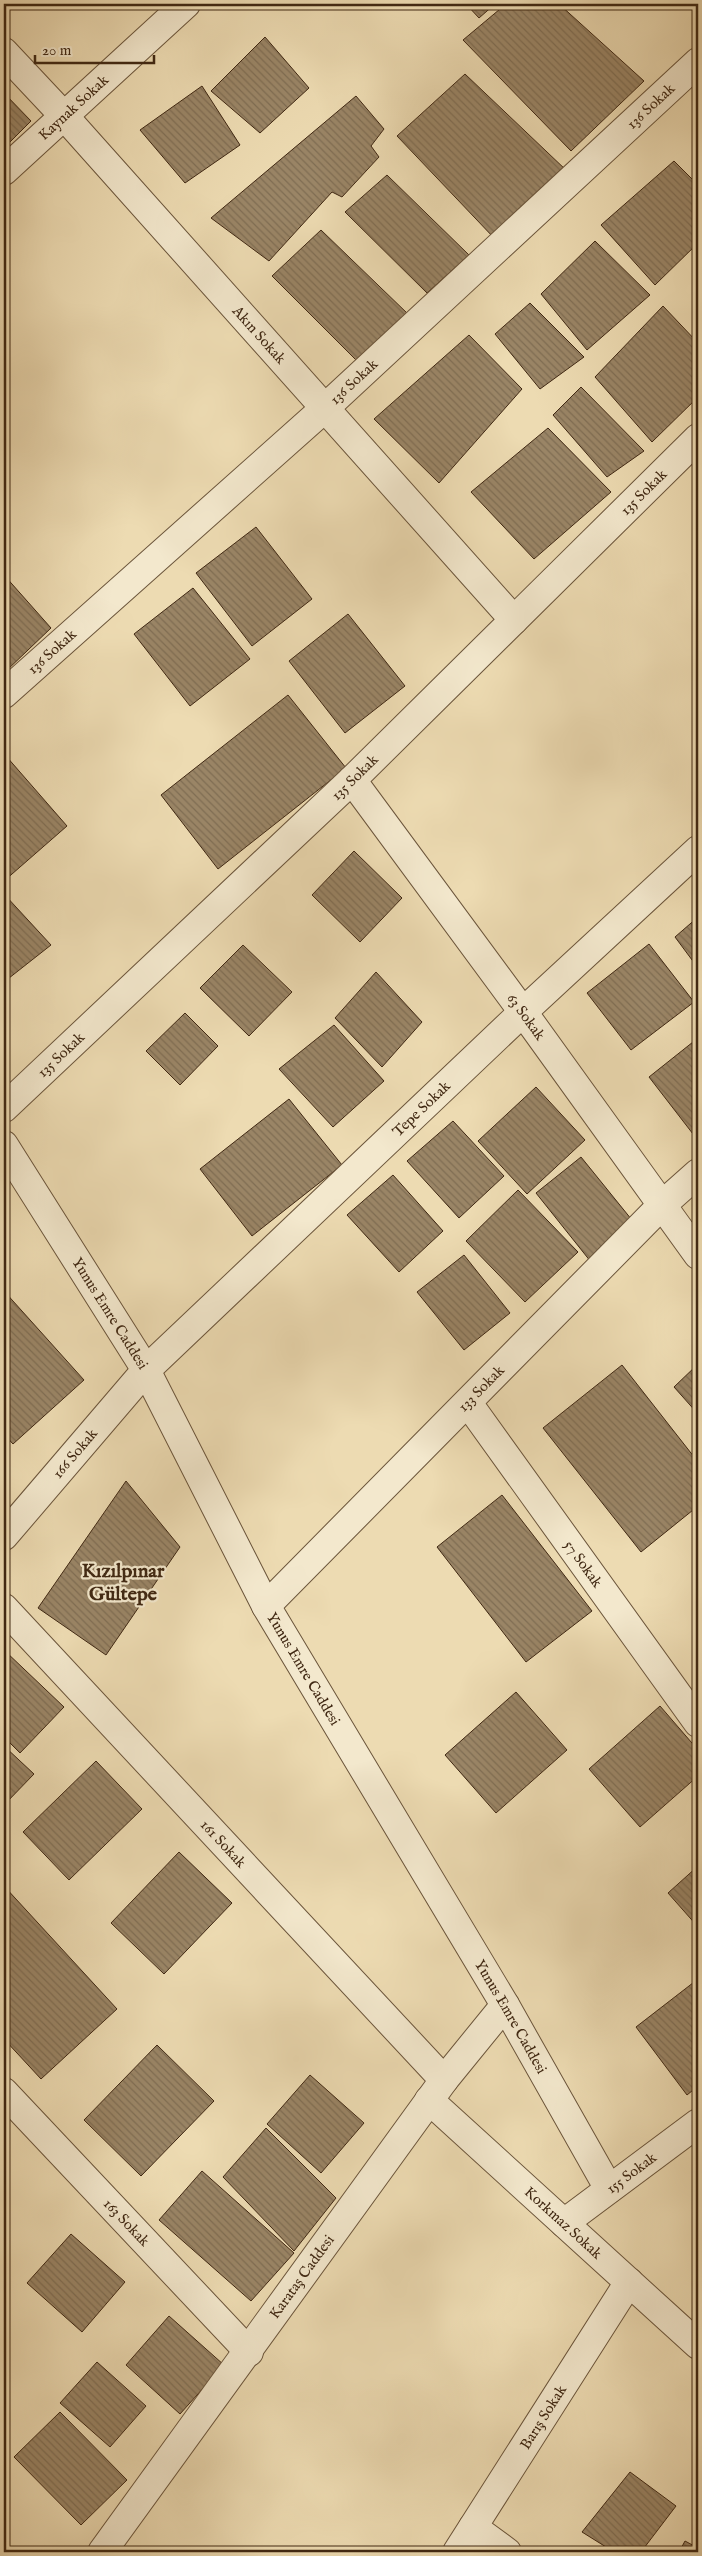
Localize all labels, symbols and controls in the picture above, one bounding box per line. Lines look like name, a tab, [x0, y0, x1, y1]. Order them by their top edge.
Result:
scale bar	[35, 32, 154, 64]
text: 20 m	[42, 41, 72, 60]
street label: Kaynak Sokak	[34, 70, 113, 144]
street label: 136 Sokak	[622, 78, 679, 133]
street label: Akın Sokak	[228, 301, 291, 369]
street label: 136 Sokak	[326, 354, 382, 408]
street label: 135 Sokak	[616, 464, 672, 519]
street label: 136 Sokak	[23, 624, 81, 678]
street label: 135 Sokak	[327, 749, 383, 804]
street label: 63 Sokak	[503, 989, 550, 1045]
street label: 135 Sokak	[33, 1027, 89, 1081]
street label: Tepe Sokak	[388, 1076, 455, 1141]
street label: Yunus Emre Caddesi	[68, 1254, 153, 1373]
street label: 133 Sokak	[454, 1360, 509, 1416]
street label: 166 Sokak	[48, 1424, 102, 1482]
street label: 57 Sokak	[560, 1536, 608, 1592]
district label: Kızılpınar Gültepe	[82, 1559, 165, 1607]
street label: Yunus Emre Caddesi	[262, 1609, 345, 1729]
street label: 161 Sokak	[196, 1815, 251, 1872]
street label: Yunus Emre Caddesi	[471, 1956, 551, 2077]
street label: 155 Sokak	[602, 2147, 661, 2198]
street label: Korkmaz Sokak	[521, 2182, 607, 2264]
street label: 163 Sokak	[100, 2194, 155, 2251]
street label: Karataş Caddesi	[265, 2231, 338, 2322]
street label: Barış Sokak	[515, 2380, 571, 2453]

